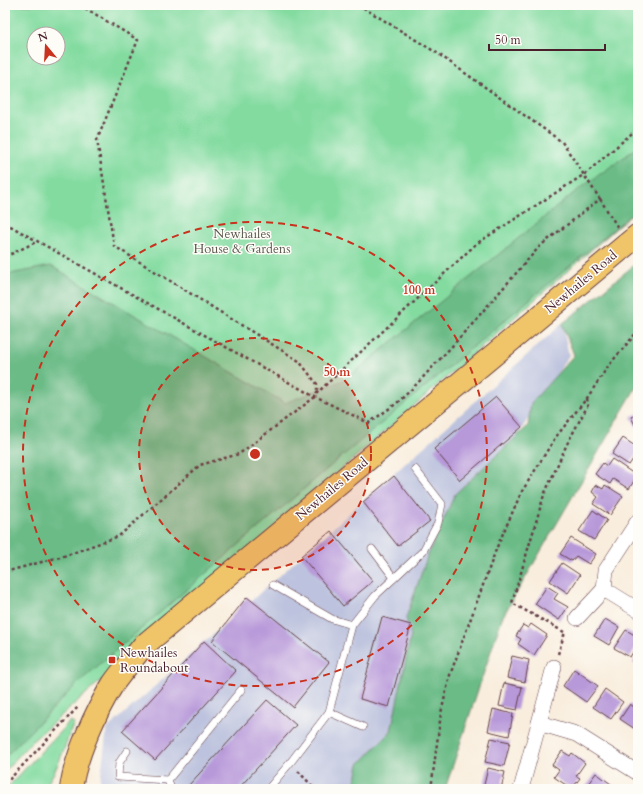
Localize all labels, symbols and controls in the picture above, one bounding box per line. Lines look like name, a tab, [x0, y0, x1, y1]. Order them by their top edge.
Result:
north arrow	[26, 26, 66, 66]
scale bar	[489, 26, 605, 52]
text: N	[36, 28, 50, 46]
text: 50 m	[495, 32, 522, 48]
park label: Newhailes House & Gardens	[193, 225, 291, 258]
street label: Newhailes Road	[541, 246, 621, 318]
text: 100 m	[403, 282, 436, 298]
text: 50 m	[324, 364, 351, 380]
centre of rings	[248, 447, 262, 461]
street label: Newhailes Road	[292, 453, 372, 525]
place label: Newhailes Roundabout	[120, 644, 188, 677]
marker: Newhailes Roundabout	[107, 655, 117, 665]

